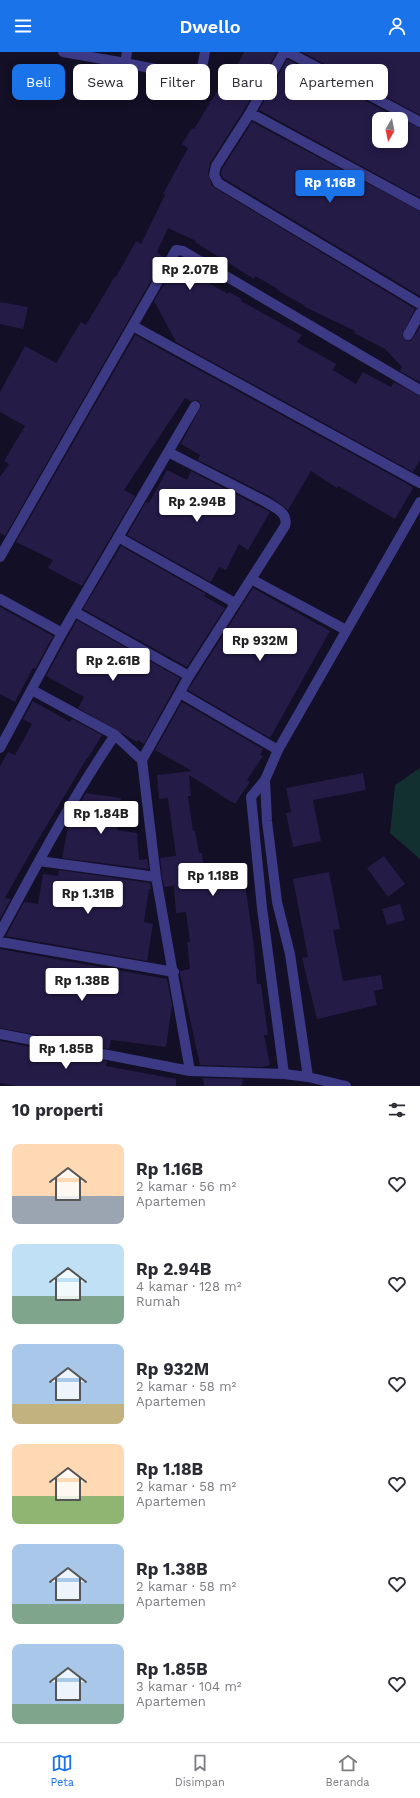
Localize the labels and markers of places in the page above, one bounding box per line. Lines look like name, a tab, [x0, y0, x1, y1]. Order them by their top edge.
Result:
pin: Rp 1.16B	[289, 170, 371, 204]
pin: Rp 2.07B	[149, 257, 231, 291]
pin: Rp 2.94B	[156, 489, 238, 523]
pin: Rp 932M	[223, 628, 297, 662]
pin: Rp 2.61B	[72, 648, 154, 682]
pin: Rp 1.84B	[60, 801, 142, 835]
pin: Rp 1.18B	[172, 863, 254, 897]
pin: Rp 1.31B	[47, 881, 129, 915]
pin: Rp 1.38B	[41, 968, 123, 1002]
pin: Rp 1.85B	[25, 1036, 107, 1070]

